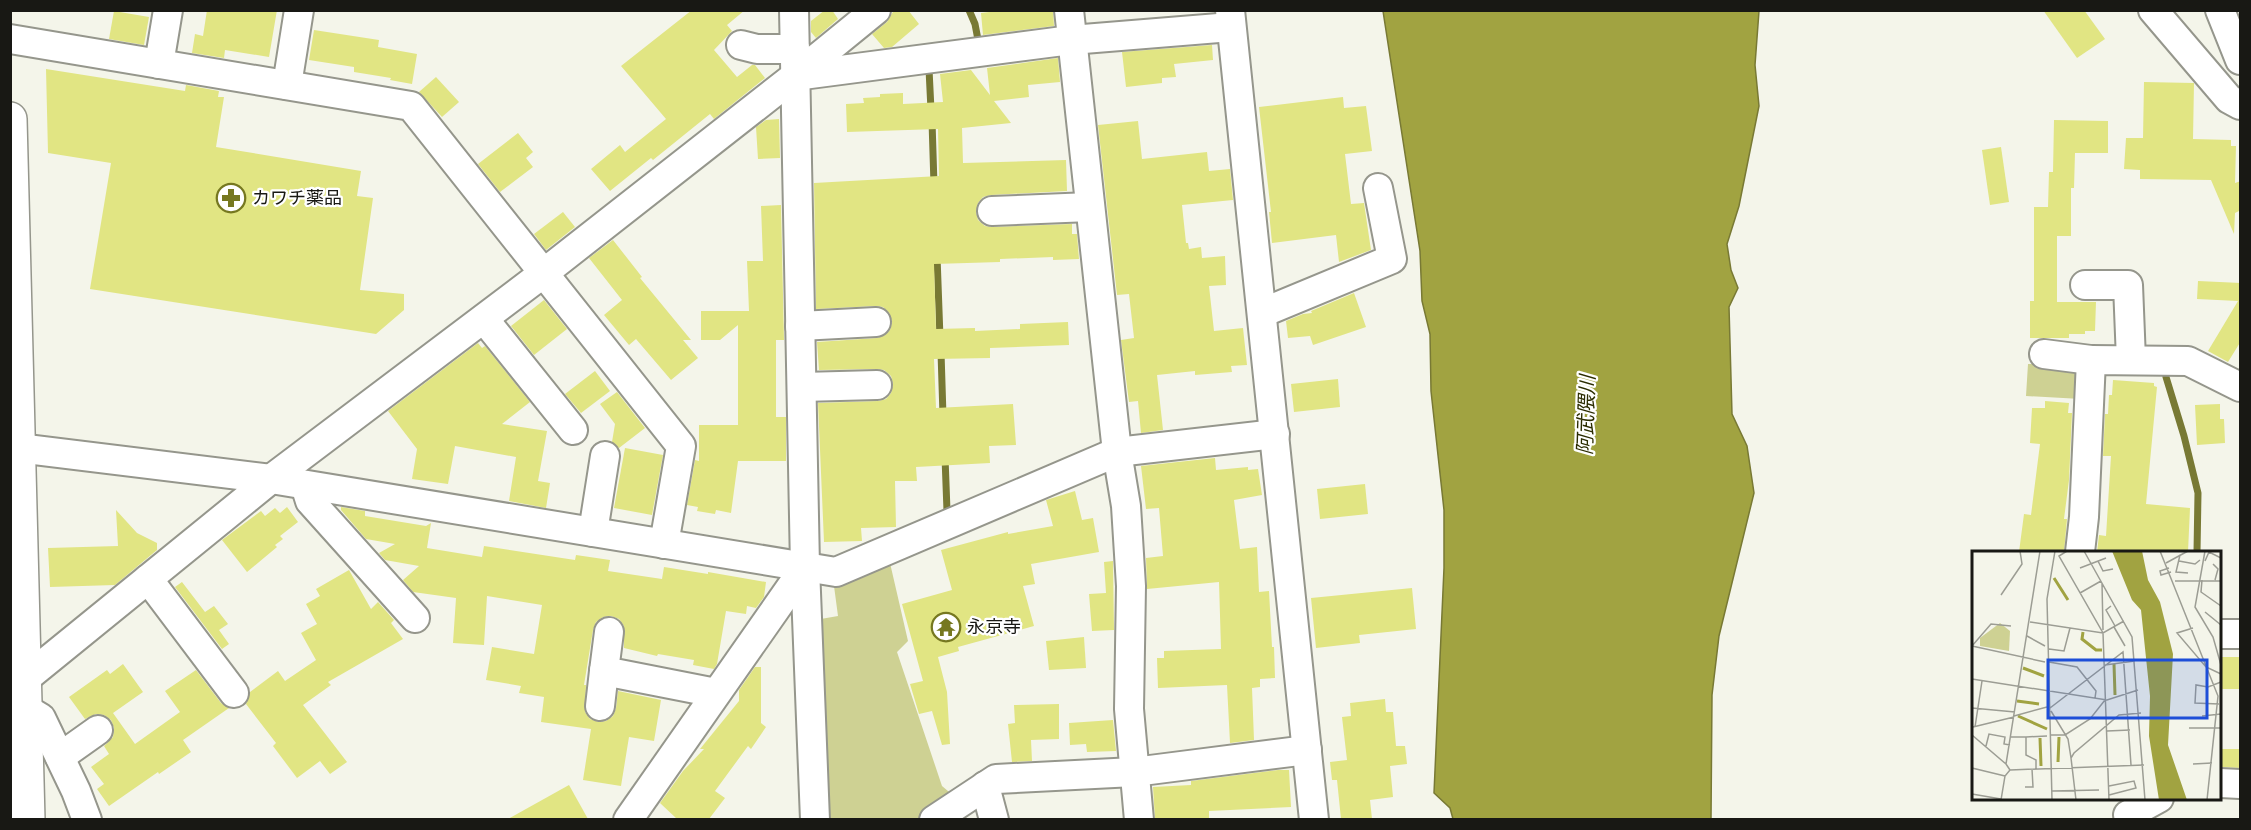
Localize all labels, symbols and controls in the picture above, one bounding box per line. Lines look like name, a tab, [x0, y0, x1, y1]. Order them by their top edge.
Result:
pharmacy icon: カワチ薬品	[215, 182, 247, 214]
place label: カワチ薬品	[252, 185, 342, 212]
water label: 阿武隈川	[1571, 373, 1603, 456]
inset map	[1972, 551, 2221, 800]
temple icon: 永京寺	[930, 611, 962, 643]
place label: 永京寺	[967, 614, 1021, 641]

